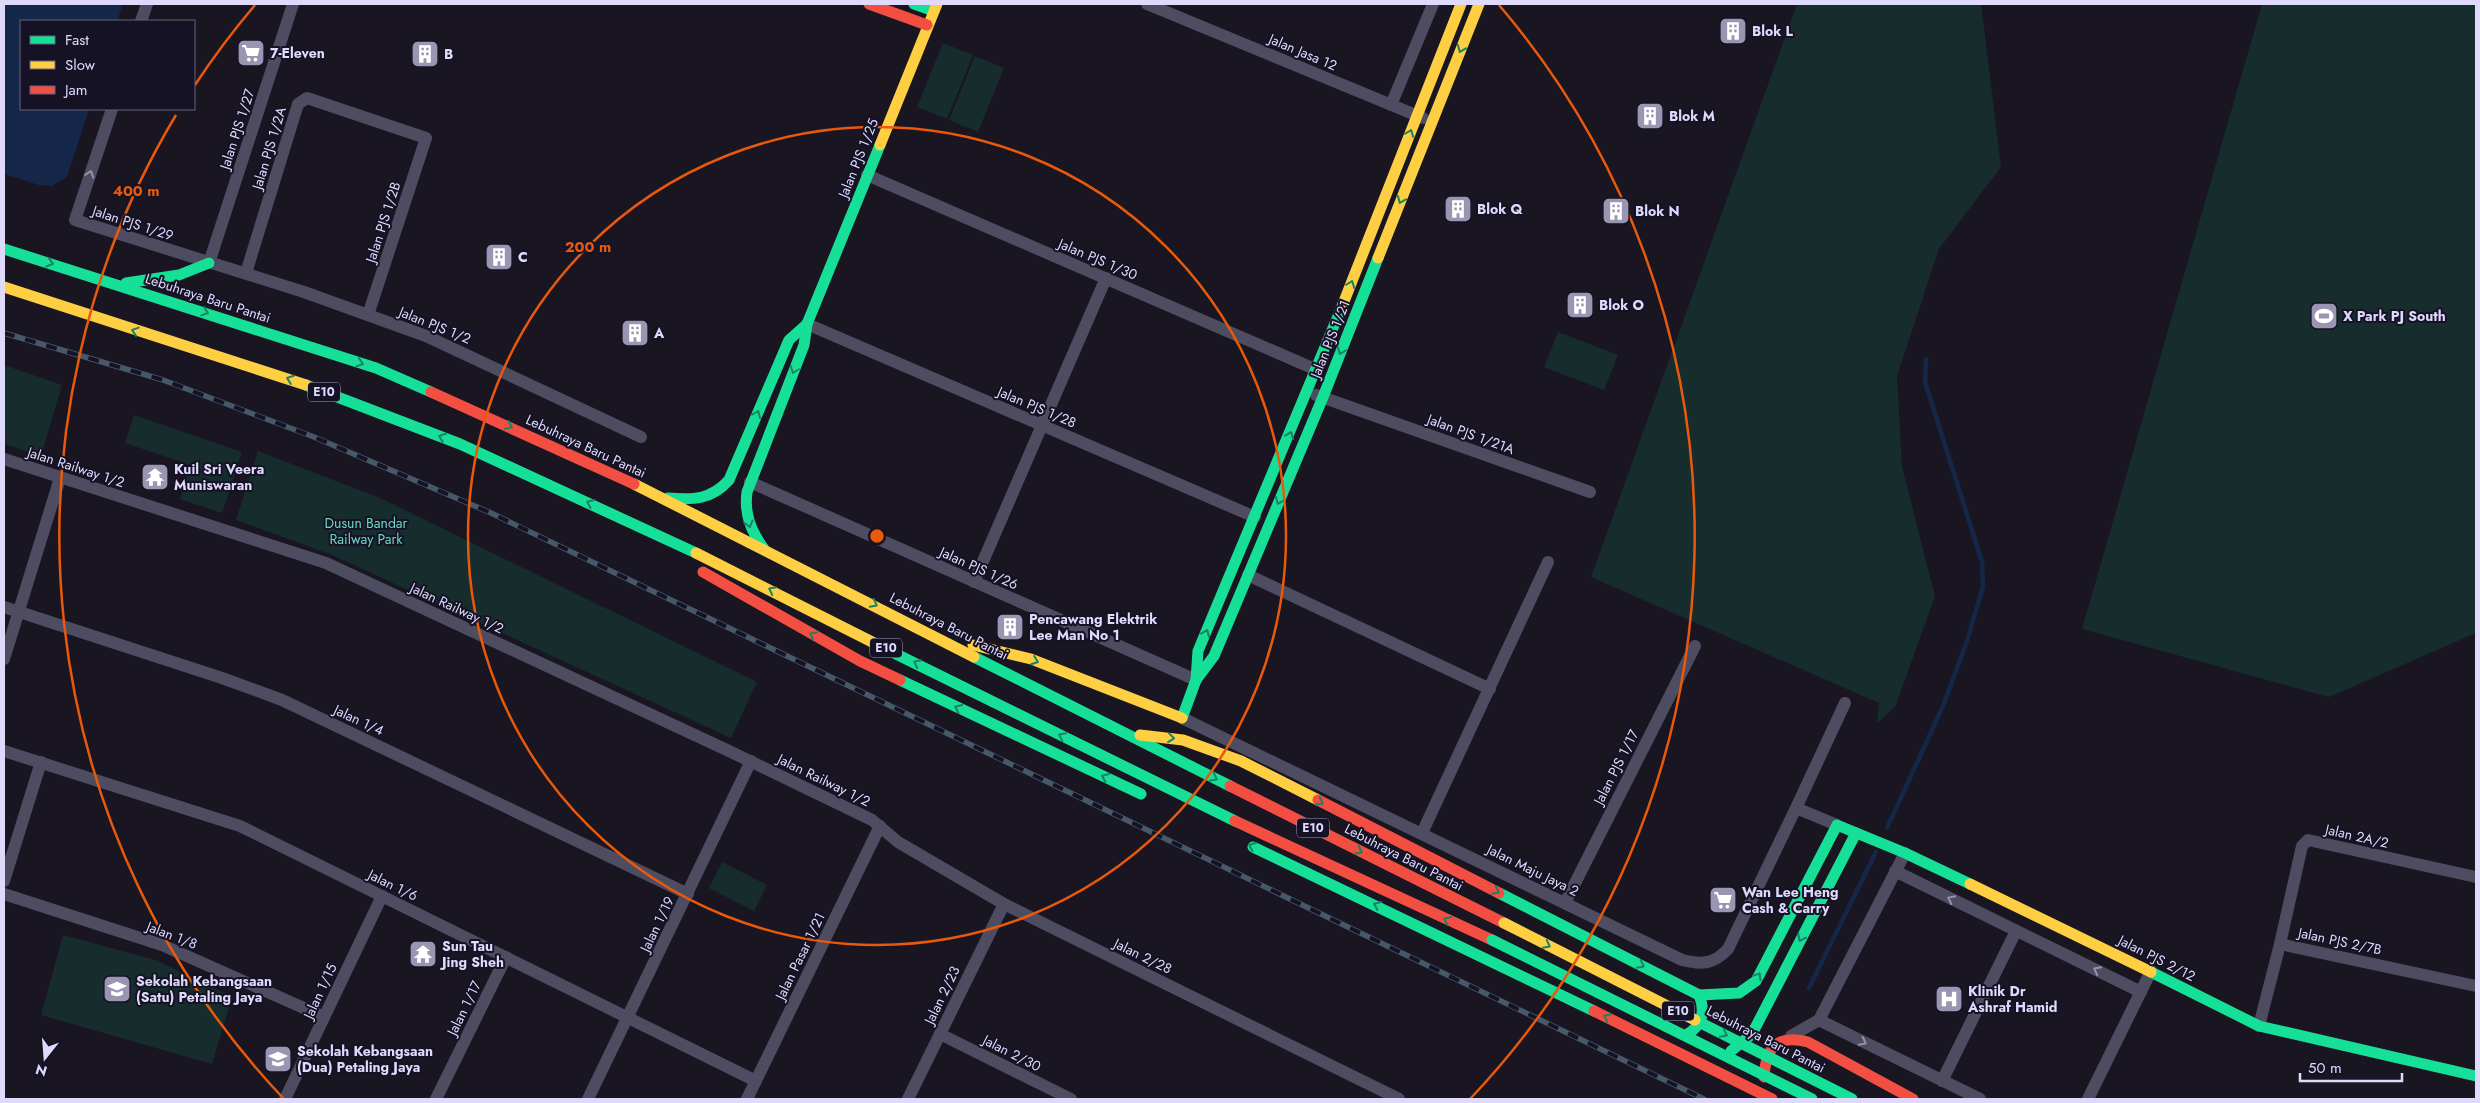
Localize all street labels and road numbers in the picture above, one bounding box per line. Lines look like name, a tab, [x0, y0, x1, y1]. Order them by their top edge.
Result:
street label: Jalan Jasa 12	[1264, 28, 1340, 75]
street label: Jalan PJS 1/27	[214, 86, 260, 174]
street label: Jalan PJS 1/2A	[246, 104, 291, 194]
street label: Jalan PJS 1/25	[832, 115, 883, 202]
street label: Jalan PJS 1/2B	[360, 179, 406, 267]
street label: Jalan PJS 1/29	[88, 200, 176, 245]
street label: Jalan PJS 1/30	[1054, 233, 1141, 285]
street label: Lebuhraya Baru Pantai	[143, 268, 273, 328]
street label: Jalan PJS 1/21	[1305, 297, 1355, 383]
street label: Jalan PJS 1/2	[394, 301, 474, 349]
street label: Jalan PJS 1/28	[993, 381, 1079, 433]
road number: E10	[308, 382, 340, 402]
street label: Jalan PJS 1/21A	[1423, 408, 1518, 459]
street label: Lebuhraya Baru Pantai	[523, 409, 649, 483]
street label: Jalan Railway 1/2	[23, 441, 127, 492]
street label: Jalan PJS 1/26	[935, 541, 1021, 594]
street label: Jalan Railway 1/2	[405, 577, 507, 638]
street label: Lebuhraya Baru Pantai	[886, 587, 1012, 665]
road number: E10	[870, 638, 902, 658]
street label: Jalan 1/4	[329, 699, 387, 740]
street label: Jalan PJS 1/17	[1588, 726, 1644, 810]
street label: Jalan Railway 1/2	[772, 748, 874, 811]
road number: E10	[1297, 818, 1329, 838]
street label: Lebuhraya Baru Pantai	[1341, 818, 1467, 896]
street label: Jalan 2A/2	[2321, 819, 2391, 853]
street label: Jalan Maju Jaya 2	[1482, 838, 1582, 901]
street label: Jalan 1/6	[363, 863, 421, 906]
street label: Jalan 1/19	[634, 893, 679, 957]
street label: Jalan Pasar 1/21	[769, 909, 830, 1005]
street label: Jalan 1/8	[142, 915, 200, 954]
street label: Jalan PJS 2/7B	[2294, 922, 2384, 960]
street label: Jalan PJS 2/12	[2113, 929, 2199, 986]
street label: Jalan 2/28	[1109, 932, 1175, 979]
street label: Jalan 1/15	[298, 960, 342, 1024]
street label: Jalan 2/23	[918, 962, 965, 1029]
street label: Jalan 1/17	[441, 977, 486, 1041]
street label: Lebuhraya Baru Pantai	[1703, 1000, 1829, 1078]
road number: E10	[1662, 1001, 1694, 1020]
street label: Jalan 2/30	[978, 1029, 1045, 1076]

